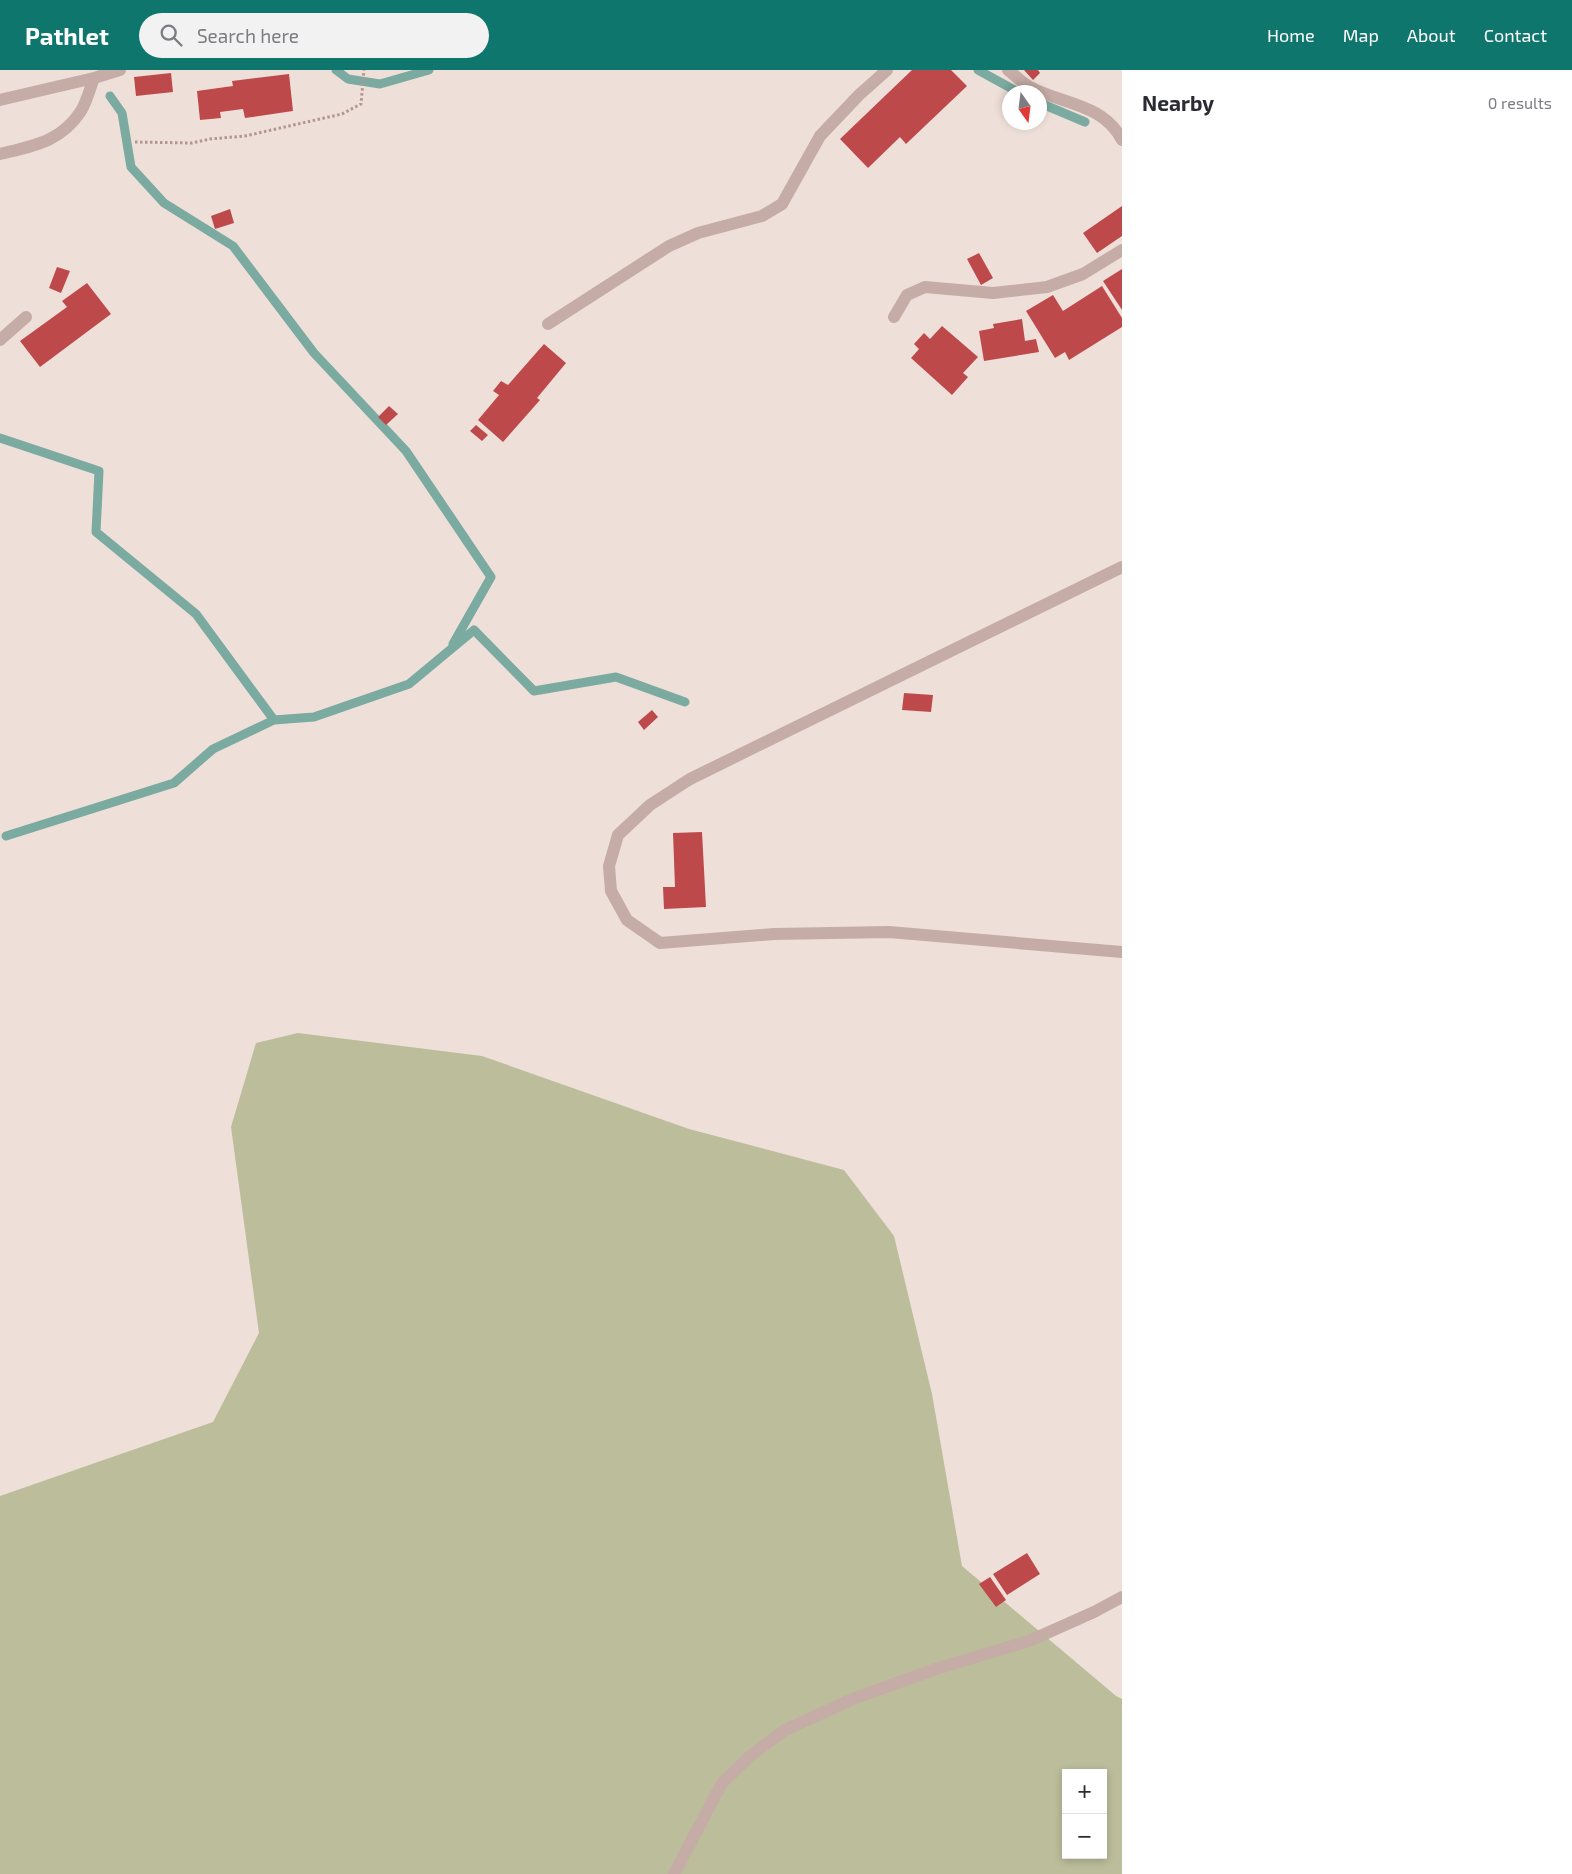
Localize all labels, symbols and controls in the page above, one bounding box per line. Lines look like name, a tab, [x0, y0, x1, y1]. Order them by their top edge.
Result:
search box	[139, 13, 489, 58]
text: Pathlet	[25, 21, 109, 50]
icon: search	[157, 21, 185, 49]
text: Search here	[197, 24, 299, 47]
text: Home	[1267, 24, 1315, 46]
text: Map	[1343, 24, 1379, 46]
text: About	[1407, 24, 1456, 46]
text: Contact	[1484, 24, 1547, 46]
north arrow	[1002, 85, 1047, 130]
text: Nearby	[1142, 90, 1214, 115]
text: 0 results	[1488, 93, 1552, 112]
map controls	[1062, 1769, 1107, 1859]
button: +	[1062, 1769, 1107, 1814]
button: −	[1062, 1814, 1107, 1859]

